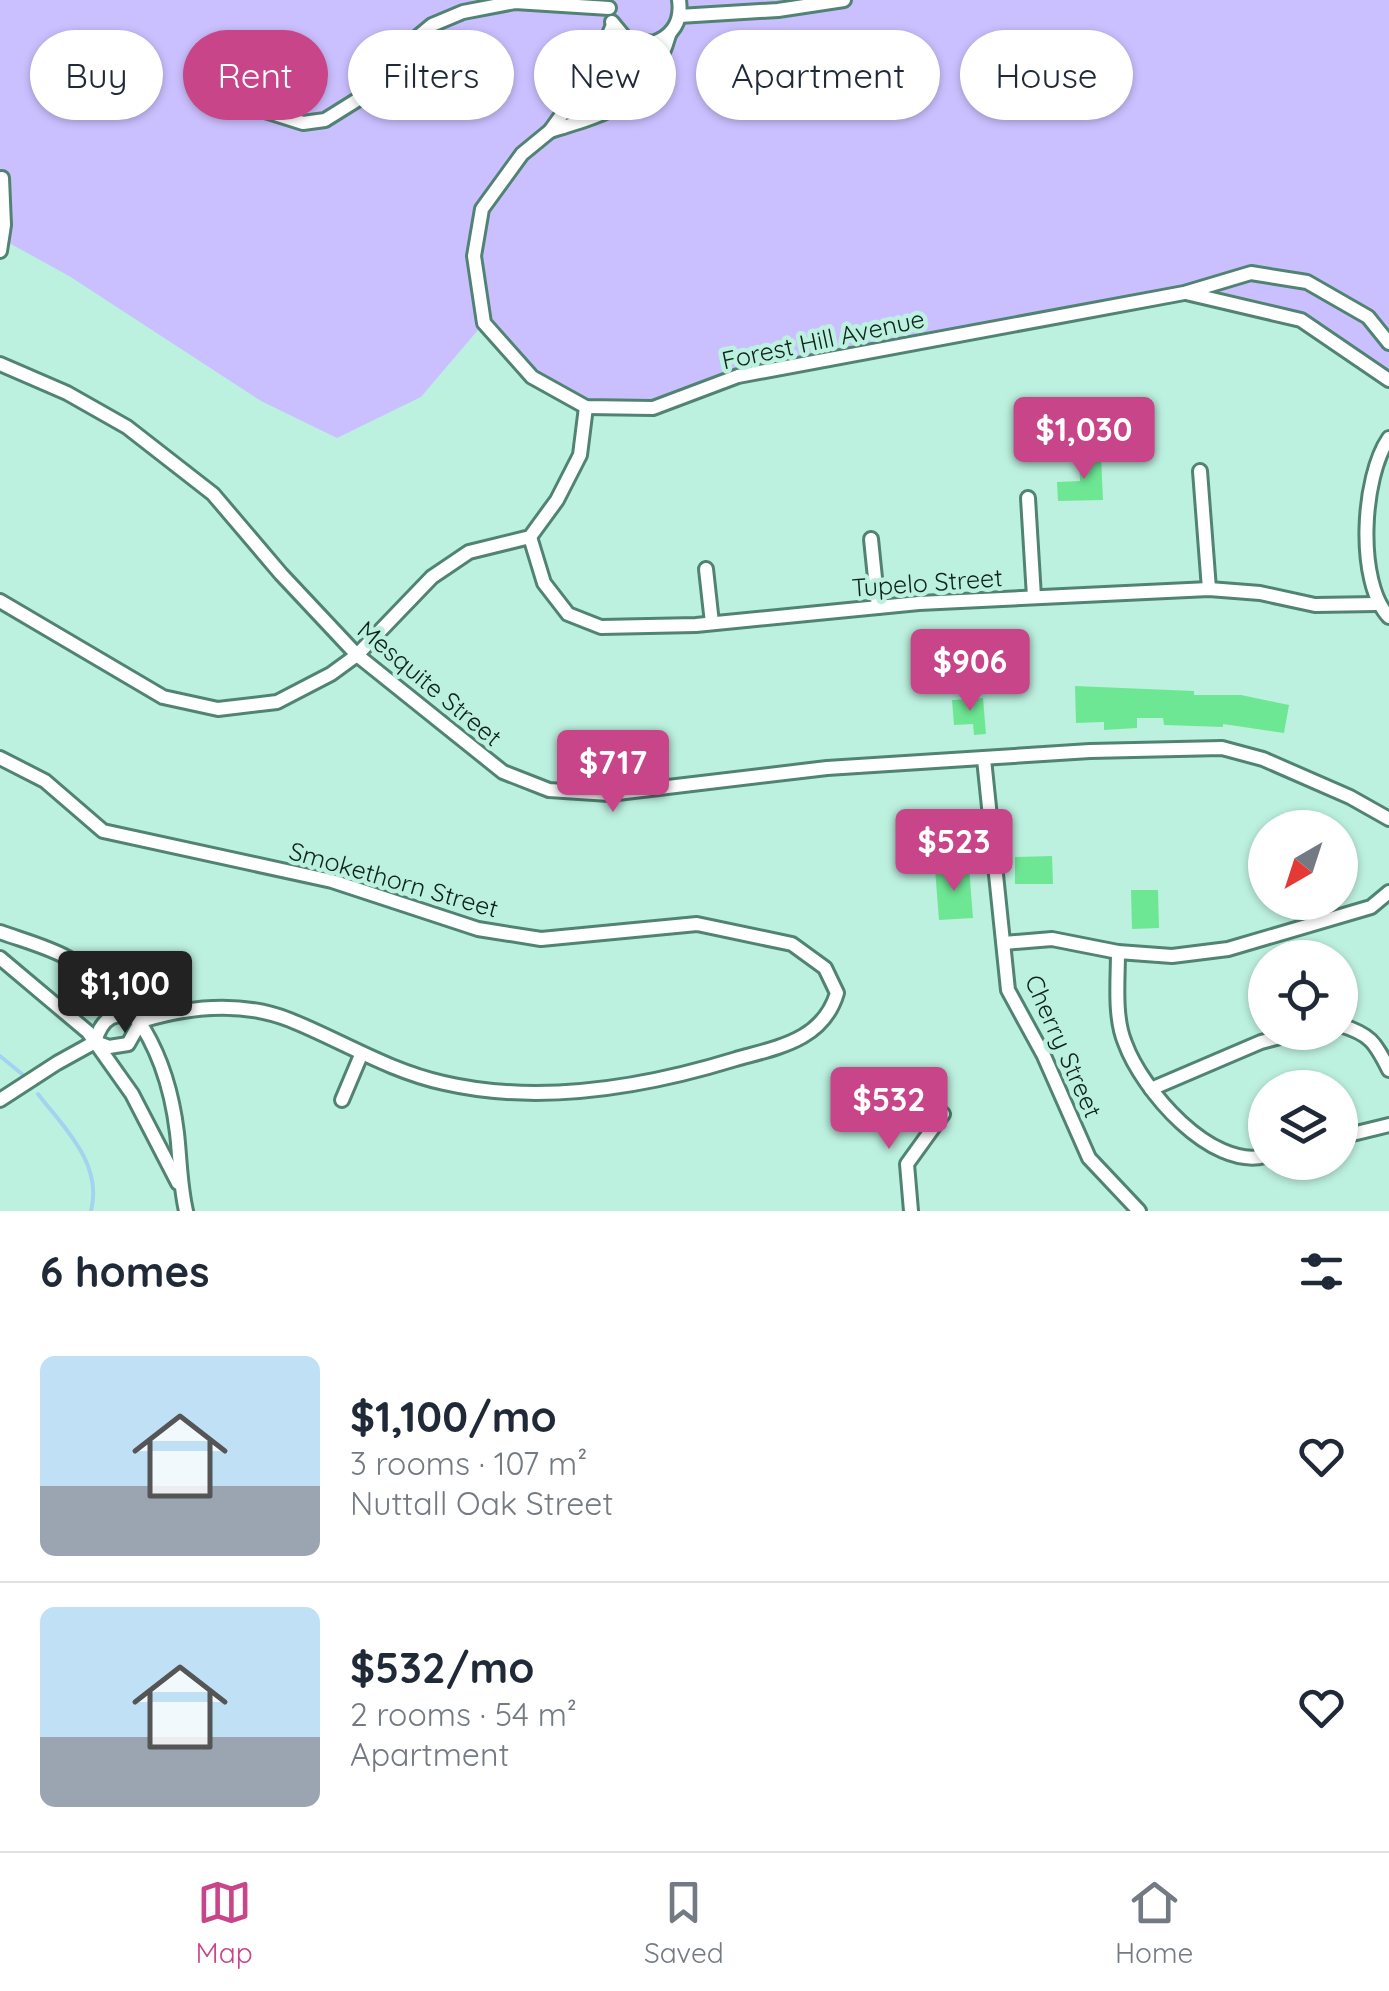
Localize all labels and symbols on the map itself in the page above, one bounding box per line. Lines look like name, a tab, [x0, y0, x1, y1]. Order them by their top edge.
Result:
street label: Forest Hill Avenue	[719, 302, 927, 376]
pin: $1,030	[1003, 397, 1165, 482]
street label: Tupelo Street	[850, 561, 1004, 603]
street label: Mesquite Street	[352, 614, 508, 752]
pin: $906	[911, 629, 1029, 714]
pin: $717	[554, 730, 672, 815]
pin: $523	[895, 809, 1013, 894]
north arrow	[1248, 810, 1358, 920]
street label: Smokethorn Street	[286, 834, 502, 924]
pin: $1,100	[44, 951, 206, 1036]
street label: Cherry Street	[1019, 970, 1109, 1122]
pin: $532	[830, 1067, 948, 1152]

